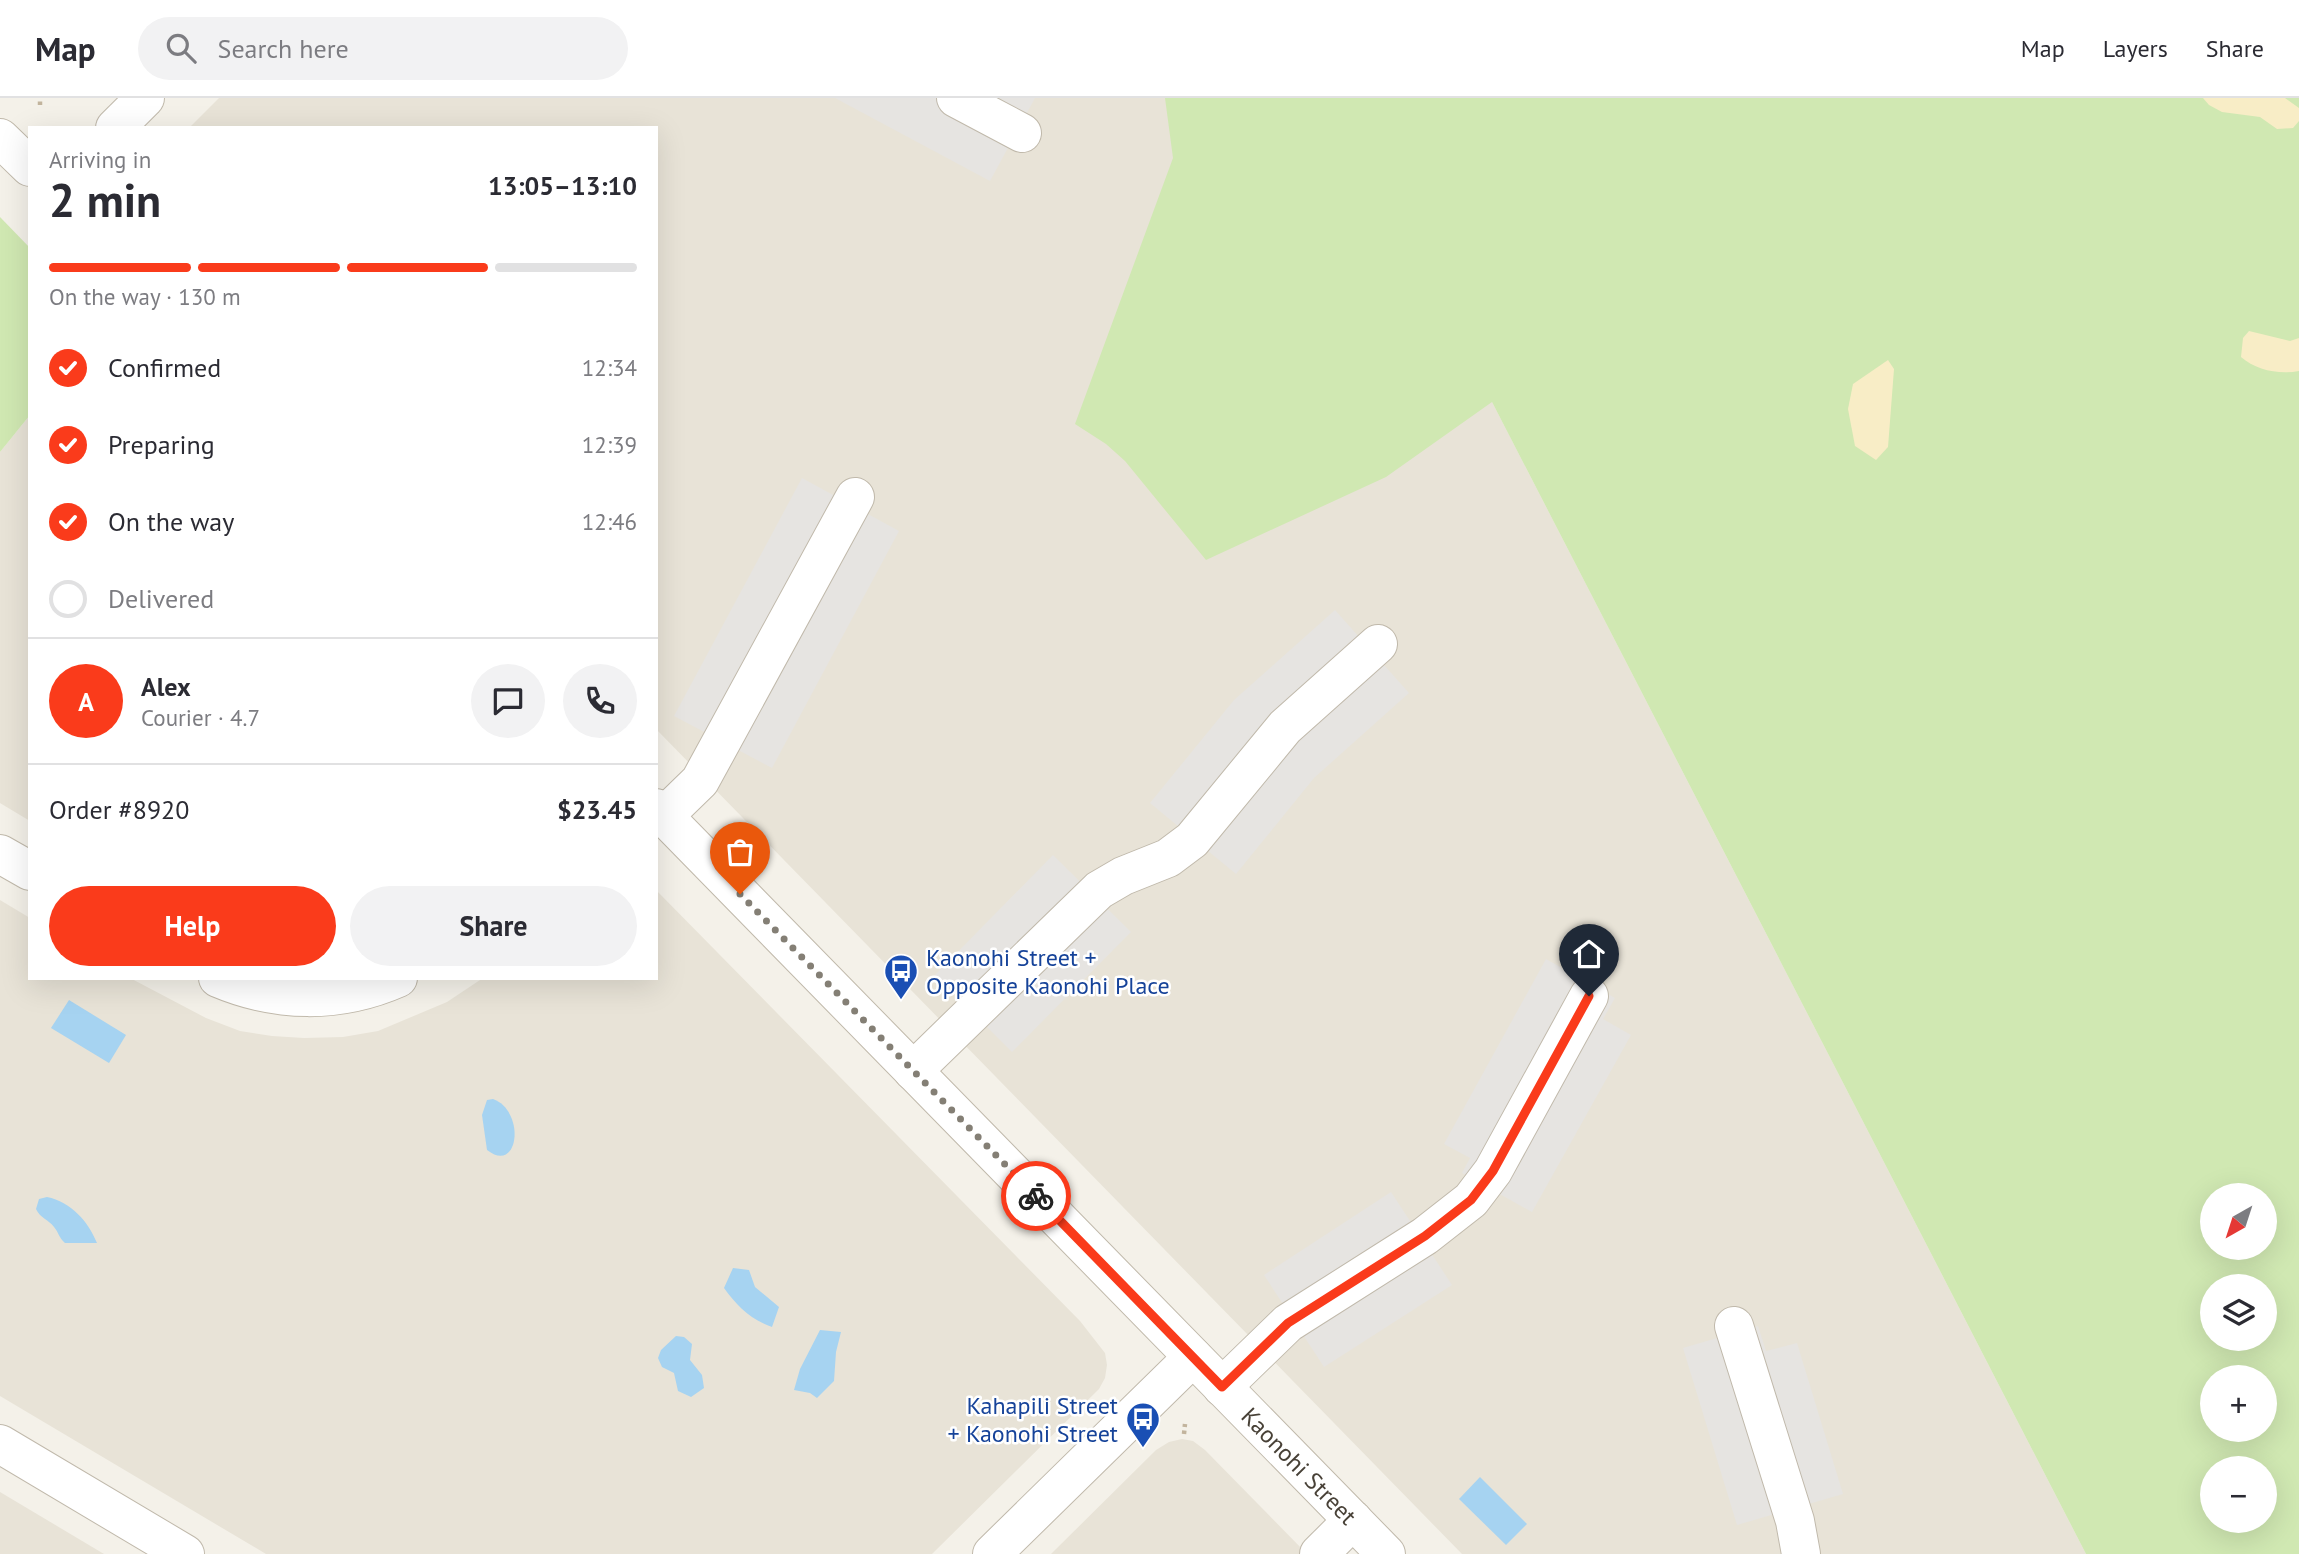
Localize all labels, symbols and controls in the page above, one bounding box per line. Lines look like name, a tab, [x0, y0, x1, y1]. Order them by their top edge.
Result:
search box	[138, 17, 628, 80]
text: Map	[35, 27, 96, 70]
icon: search	[162, 29, 200, 67]
text: Search here	[218, 32, 349, 65]
text: Map	[2021, 33, 2065, 64]
text: Layers	[2103, 33, 2168, 64]
text: Share	[2206, 33, 2264, 64]
text: Arriving in	[49, 145, 151, 174]
text: 13:05–13:10	[488, 169, 637, 202]
text: 2 min	[49, 170, 161, 230]
text: On the way · 130 m	[49, 282, 241, 311]
icon: check	[49, 349, 87, 387]
text: Confirmed	[108, 351, 221, 384]
text: 12:34	[582, 353, 637, 382]
icon: check	[49, 426, 87, 464]
text: Preparing	[108, 428, 215, 461]
text: 12:39	[582, 430, 637, 459]
icon: check	[49, 503, 87, 541]
text: On the way	[108, 505, 234, 538]
text: 12:46	[582, 507, 637, 536]
text: Delivered	[108, 582, 214, 615]
button: chat	[471, 664, 545, 738]
button: phone	[563, 664, 637, 738]
text: Alex	[141, 670, 191, 703]
text: A	[78, 685, 94, 718]
text: Courier · 4.7	[141, 703, 260, 732]
text: Order #8920	[49, 793, 189, 826]
text: $23.45	[557, 793, 637, 826]
pin	[710, 822, 770, 894]
icon: bag	[721, 833, 759, 871]
button: Help	[49, 886, 336, 966]
button: Share	[350, 886, 637, 966]
pin	[1559, 924, 1619, 996]
icon: home	[1570, 935, 1608, 973]
place label: Kaonohi Street + Opposite Kaonohi Place	[926, 942, 1170, 1001]
bus stop icon: Kaonohi Street + Opposite Kaonohi Place	[882, 952, 920, 1001]
courier	[1001, 1161, 1071, 1231]
icon: bike	[1017, 1177, 1055, 1215]
north arrow	[2200, 1183, 2277, 1260]
map controls	[2200, 1183, 2277, 1533]
button: layers	[2200, 1274, 2277, 1351]
button: +	[2200, 1365, 2277, 1442]
place label: Kahapili Street + Kaonohi Street	[947, 1390, 1118, 1449]
bus stop icon: Kahapili Street + Kaonohi Street	[1124, 1400, 1162, 1449]
street label: Kaonohi Street	[1235, 1400, 1364, 1531]
button: −	[2200, 1456, 2277, 1533]

